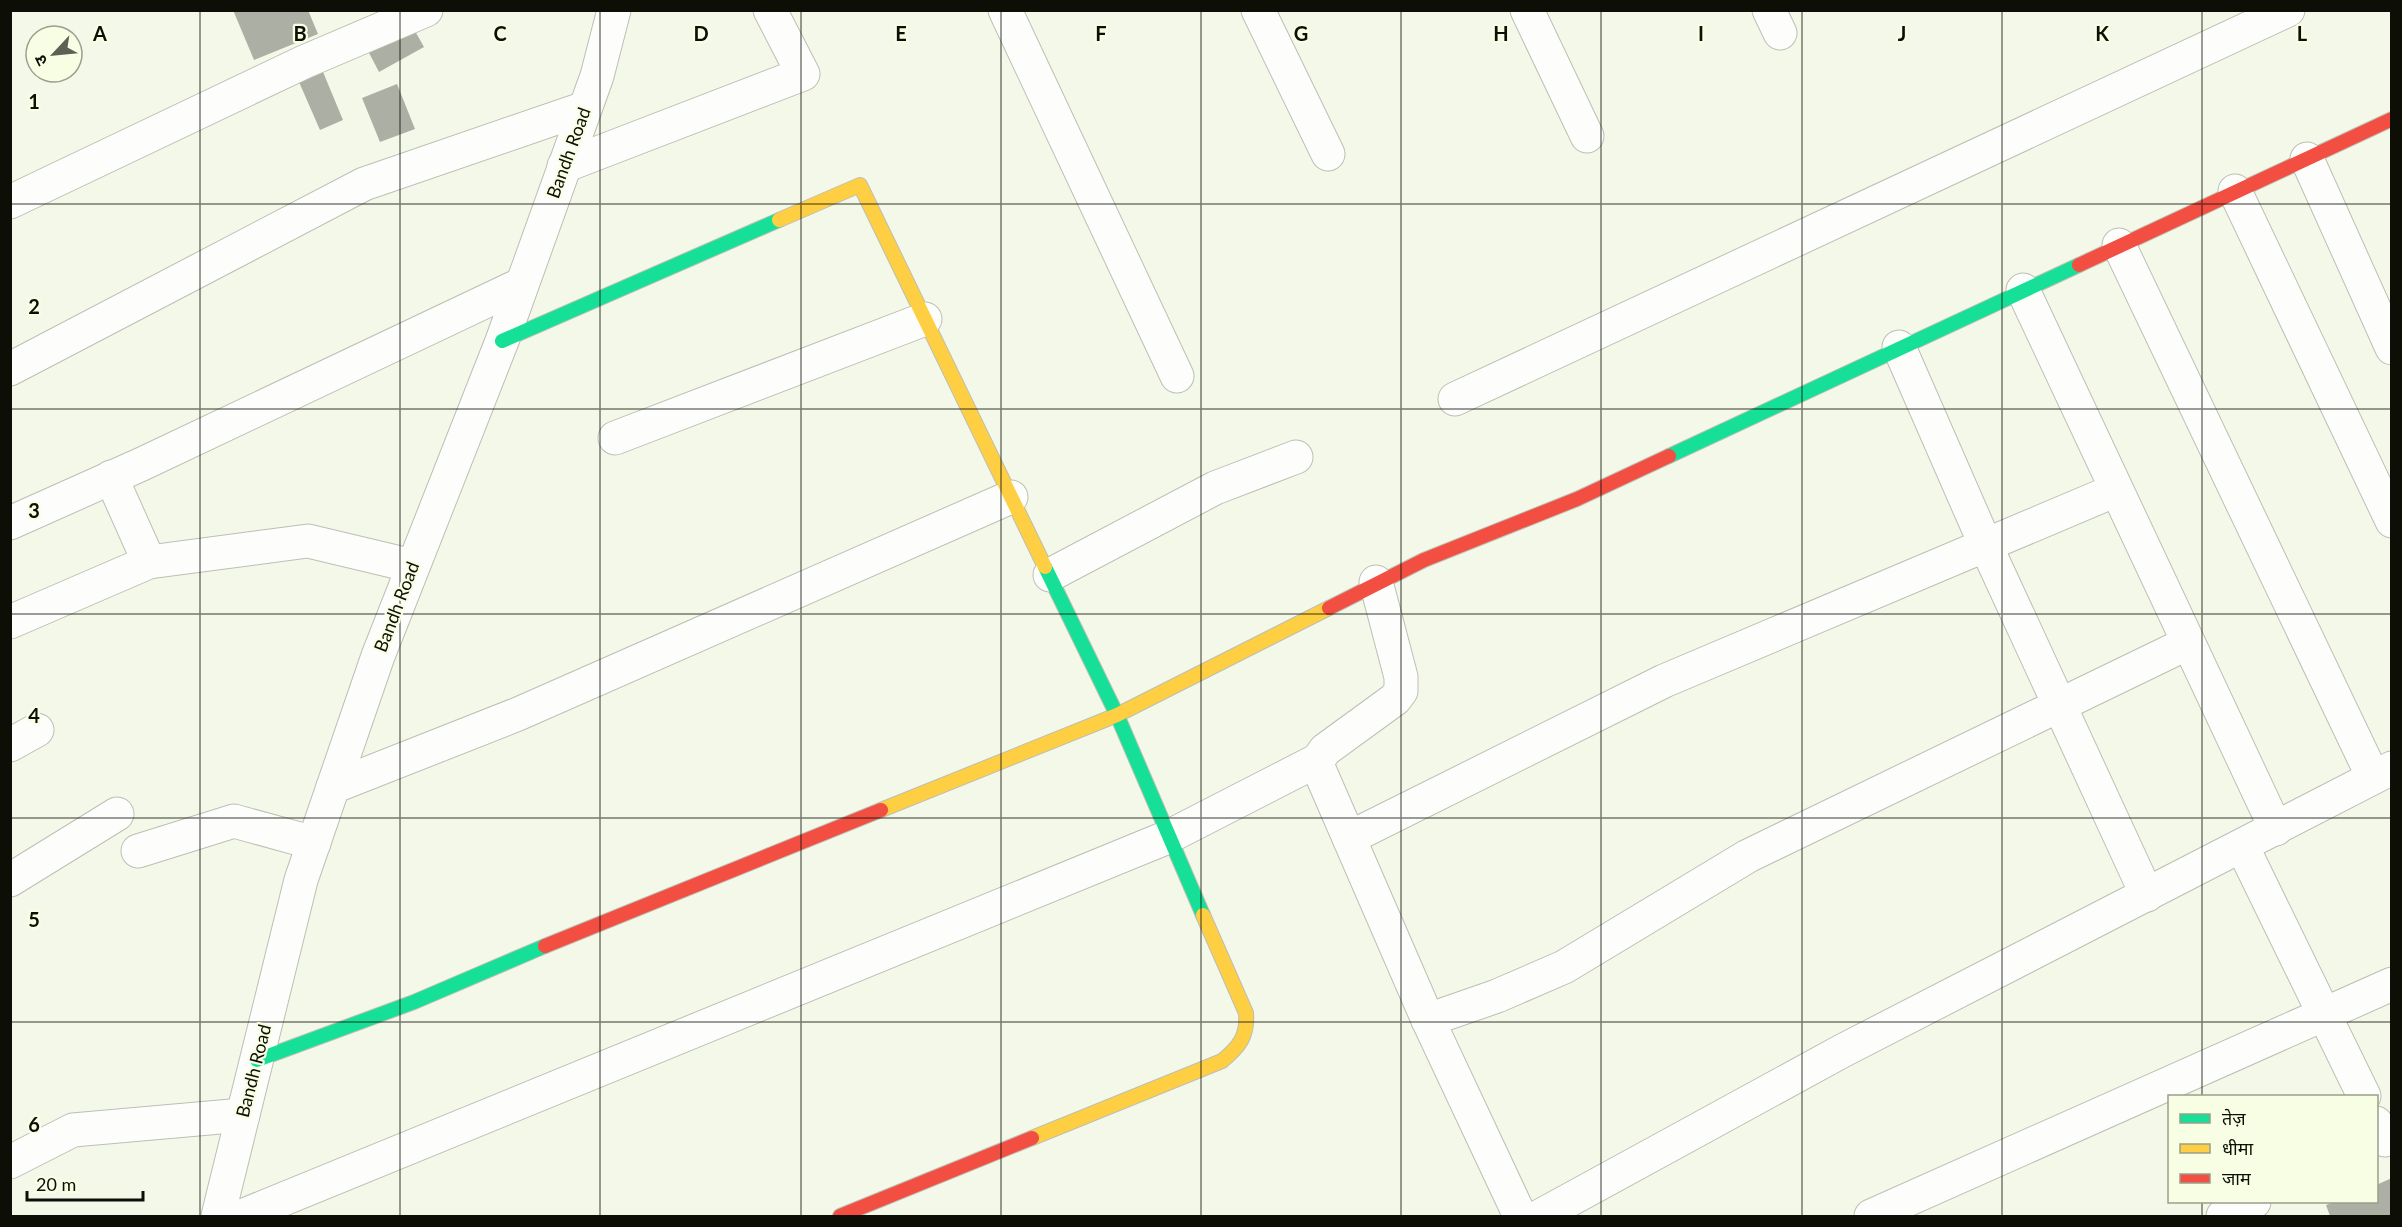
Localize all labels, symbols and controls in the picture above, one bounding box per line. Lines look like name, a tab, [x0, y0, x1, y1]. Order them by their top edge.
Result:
text: A	[92, 21, 107, 45]
text: B	[293, 21, 307, 45]
text: C	[493, 21, 507, 45]
text: D	[693, 21, 709, 45]
text: E	[895, 21, 907, 45]
text: F	[1095, 21, 1107, 45]
text: G	[1294, 21, 1308, 45]
text: H	[1493, 21, 1509, 45]
text: I	[1698, 21, 1704, 45]
text: J	[1898, 21, 1906, 45]
text: K	[2095, 21, 2109, 45]
text: L	[2297, 21, 2308, 45]
north arrow	[24, 24, 84, 84]
text: उ	[29, 52, 51, 69]
text: 1	[28, 89, 40, 113]
street label: Bandh Road	[541, 104, 595, 201]
text: 2	[28, 294, 40, 318]
text: 3	[28, 498, 40, 522]
street label: Bandh Road	[369, 558, 423, 655]
text: 4	[28, 703, 40, 727]
text: 5	[28, 907, 40, 931]
street label: Bandh Road	[231, 1022, 275, 1120]
legend	[2168, 1095, 2378, 1203]
text: तेज़	[2222, 1107, 2246, 1129]
text: 6	[28, 1112, 40, 1136]
text: धीमा	[2222, 1137, 2253, 1159]
scale bar	[27, 1164, 142, 1202]
text: जाम	[2222, 1167, 2252, 1189]
text: 20 m	[36, 1173, 76, 1195]

